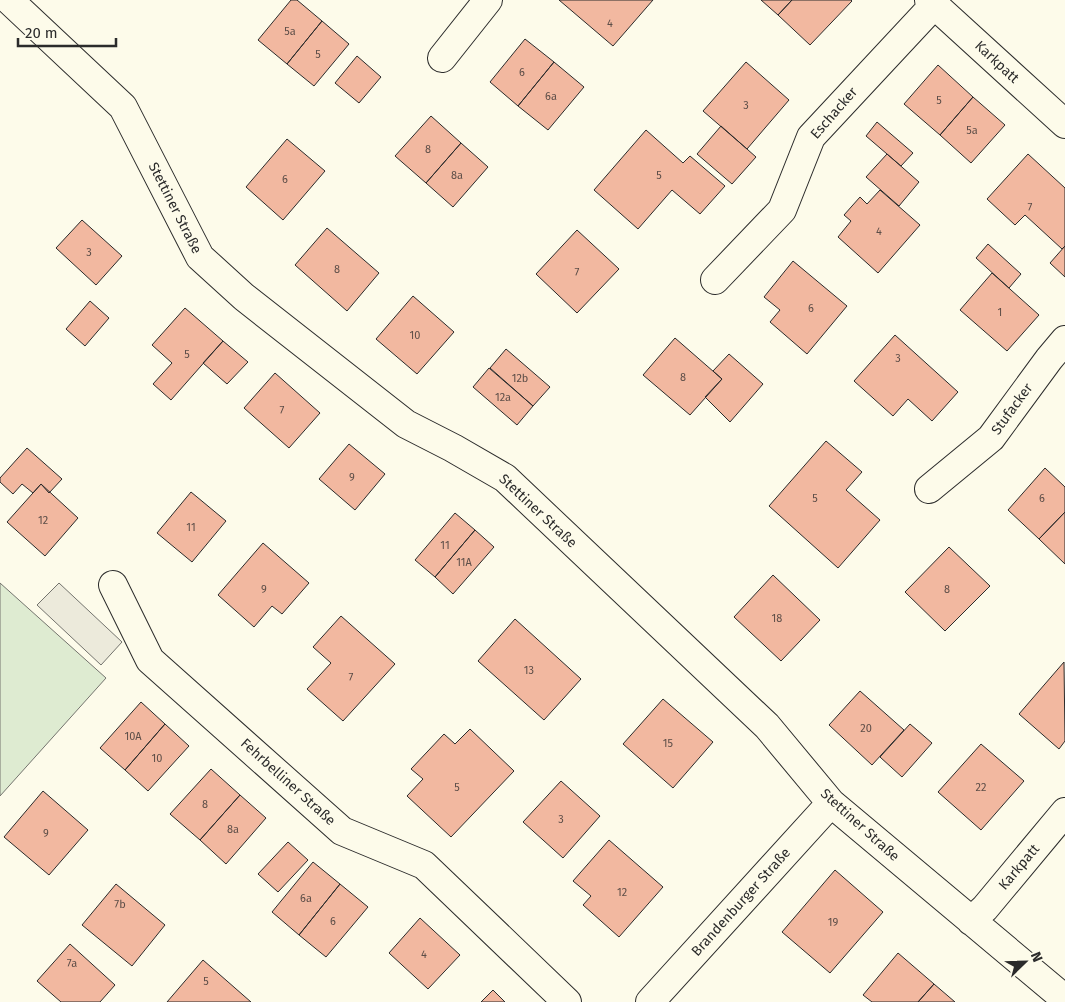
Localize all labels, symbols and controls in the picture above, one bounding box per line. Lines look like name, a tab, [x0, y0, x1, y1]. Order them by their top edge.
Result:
scale bar	[18, 15, 115, 47]
house number: 4	[607, 17, 613, 30]
text: 20 m	[25, 24, 58, 42]
house number: 5a	[284, 25, 296, 38]
street label: Karkpatt	[971, 37, 1023, 87]
house number: 5	[315, 48, 321, 61]
house number: 6	[519, 66, 525, 79]
street label: Eschacker	[807, 83, 862, 142]
house number: 6a	[545, 90, 557, 103]
house number: 5	[936, 94, 942, 107]
house number: 3	[743, 99, 749, 112]
house number: 5a	[966, 124, 978, 137]
house number: 8	[425, 143, 431, 156]
street label: Stettiner Straße	[145, 159, 205, 257]
house number: 8a	[451, 169, 463, 182]
house number: 5	[656, 169, 662, 182]
house number: 6	[282, 173, 288, 186]
house number: 7	[1028, 201, 1033, 214]
house number: 4	[876, 225, 882, 238]
house number: 3	[86, 246, 92, 259]
house number: 8	[334, 263, 340, 276]
house number: 7	[575, 266, 580, 279]
house number: 6	[808, 302, 814, 315]
house number: 1	[998, 306, 1002, 319]
house number: 10	[410, 329, 420, 342]
house number: 5	[184, 348, 190, 361]
house number: 3	[895, 352, 901, 365]
house number: 8	[680, 371, 686, 384]
house number: 12b	[512, 372, 528, 385]
street label: Stufacker	[988, 379, 1037, 438]
house number: 12a	[495, 391, 511, 404]
house number: 7	[280, 404, 285, 417]
house number: 9	[349, 471, 355, 484]
street label: Stettiner Straße	[496, 471, 580, 551]
house number: 5	[812, 492, 818, 505]
house number: 6	[1039, 492, 1045, 505]
house number: 12	[38, 514, 48, 527]
house number: 11	[186, 521, 196, 534]
house number: 11	[440, 539, 450, 552]
house number: 11A	[456, 556, 473, 569]
house number: 9	[261, 583, 267, 596]
house number: 8	[944, 583, 950, 596]
house number: 18	[772, 612, 782, 625]
house number: 13	[524, 664, 534, 677]
house number: 7	[349, 671, 354, 684]
house number: 20	[860, 722, 872, 735]
house number: 10A	[124, 730, 142, 743]
street label: Fehrbelliner Straße	[237, 735, 339, 829]
house number: 15	[663, 737, 674, 750]
house number: 10	[152, 752, 162, 765]
house number: 5	[454, 781, 460, 794]
house number: 22	[976, 781, 986, 794]
street label: Stettiner Straße	[817, 785, 903, 865]
house number: 8	[202, 798, 208, 811]
house number: 3	[558, 813, 564, 826]
house number: 8a	[227, 823, 239, 836]
house number: 9	[43, 827, 49, 840]
street label: Karkpatt	[995, 840, 1044, 893]
street label: Brandenburger Straße	[688, 844, 794, 960]
house number: 12	[617, 886, 627, 899]
house number: 6a	[300, 892, 312, 905]
house number: 7b	[114, 898, 126, 911]
house number: 6	[330, 915, 336, 928]
house number: 19	[828, 916, 838, 929]
north arrow	[1000, 937, 1050, 987]
house number: 4	[421, 948, 427, 961]
text: N	[1027, 950, 1046, 965]
house number: 7a	[67, 957, 77, 970]
house number: 5	[203, 975, 209, 988]

